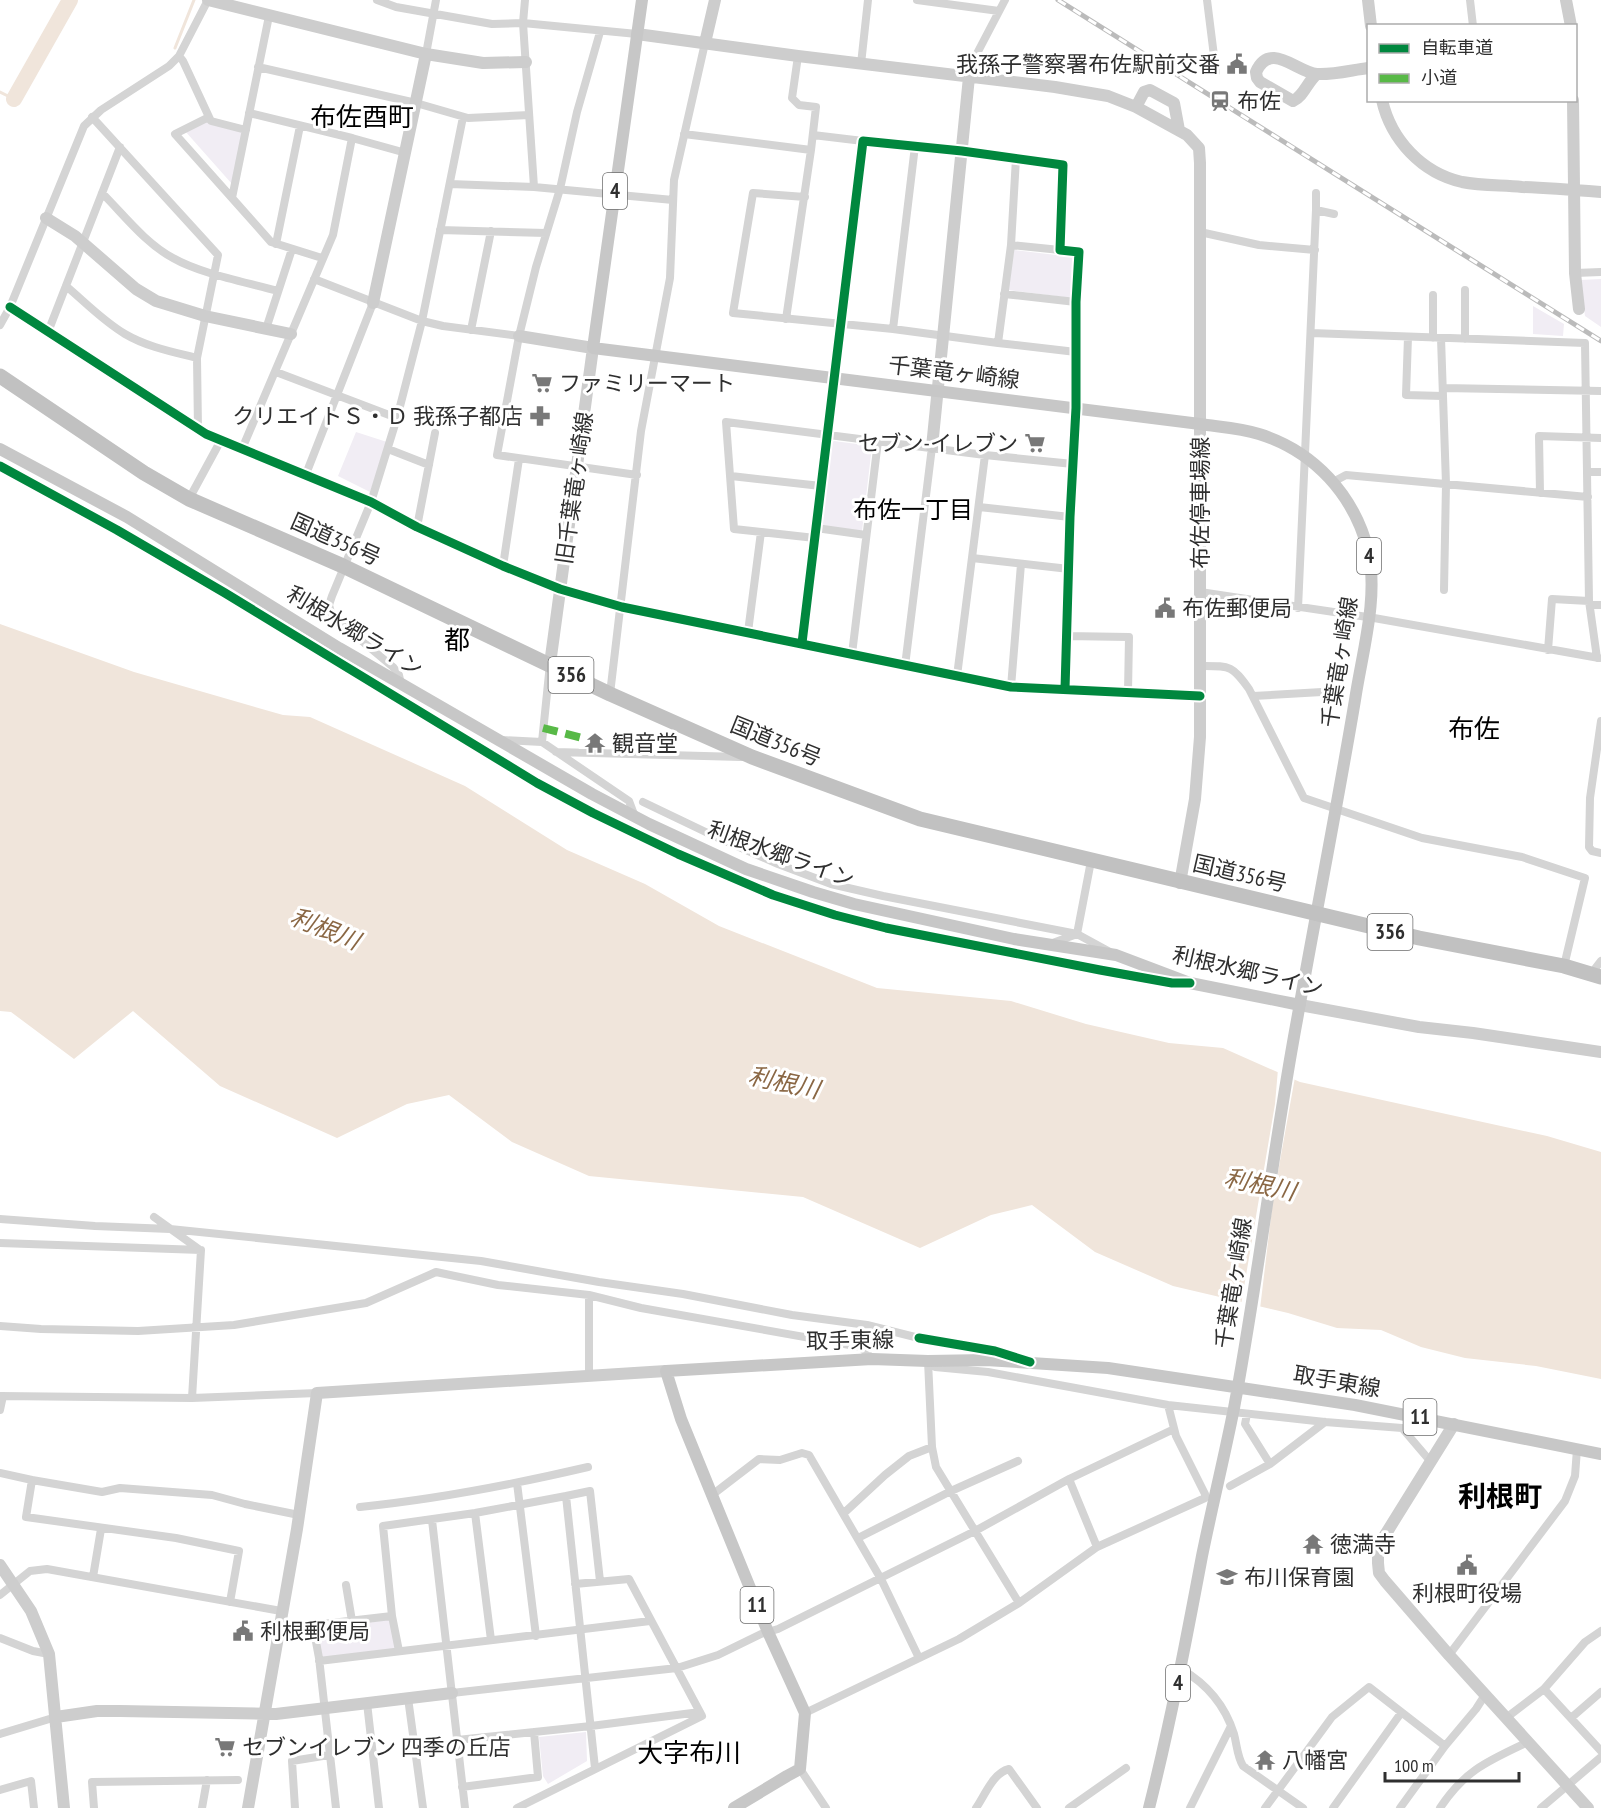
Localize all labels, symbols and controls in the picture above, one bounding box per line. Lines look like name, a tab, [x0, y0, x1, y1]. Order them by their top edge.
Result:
legend	[1367, 24, 1577, 102]
text: 自転車道	[1421, 36, 1493, 59]
place label: 我孫子警察署布佐駅前交番	[956, 50, 1220, 78]
public building icon: 我孫子警察署布佐駅前交番	[1225, 52, 1249, 76]
text: 小道	[1421, 66, 1457, 89]
place label: 布佐	[1237, 87, 1281, 115]
station icon: 布佐	[1208, 89, 1232, 113]
district label: 布佐酉町	[310, 100, 414, 133]
road number: 4	[603, 173, 627, 209]
street label: 千葉竜ヶ崎線	[887, 350, 1021, 394]
place label: ファミリーマート	[559, 369, 735, 397]
supermarket icon: ファミリーマート	[530, 371, 554, 395]
place label: クリエイトＳ・Ｄ 我孫子都店	[232, 402, 523, 430]
pharmacy icon: クリエイトＳ・Ｄ 我孫子都店	[528, 404, 552, 428]
street label: 旧千葉竜ヶ崎線	[549, 410, 599, 566]
place label: セブン-イレブン	[858, 429, 1018, 457]
supermarket icon: セブン-イレブン	[1023, 431, 1047, 455]
street label: 布佐停車場線	[1186, 437, 1214, 569]
district label: 布佐一丁目	[853, 494, 973, 525]
street label: 国道356号	[287, 507, 385, 571]
road number: 4	[1357, 538, 1381, 574]
street label: 利根水郷ライン	[282, 579, 428, 683]
place label: 布佐郵便局	[1182, 594, 1292, 622]
street label: 千葉竜ヶ崎線	[1315, 595, 1363, 729]
public building icon: 布佐郵便局	[1153, 596, 1177, 620]
district label: 都	[444, 623, 470, 656]
road number: 356	[548, 657, 594, 693]
street label: 国道356号	[726, 710, 826, 772]
district label: 布佐	[1448, 712, 1500, 745]
place label: 観音堂	[612, 729, 678, 757]
temple icon: 観音堂	[583, 731, 607, 755]
street label: 利根水郷ライン	[704, 815, 858, 893]
street label: 国道356号	[1190, 849, 1290, 897]
water label: 利根川	[286, 901, 367, 958]
road number: 356	[1368, 914, 1412, 950]
street label: 利根水郷ライン	[1170, 940, 1326, 1002]
water label: 利根川	[746, 1060, 825, 1106]
water label: 利根川	[1222, 1162, 1301, 1208]
street label: 千葉竜ヶ崎線	[1209, 1216, 1257, 1350]
street label: 取手東線	[806, 1325, 894, 1355]
street label: 取手東線	[1291, 1360, 1383, 1402]
road number: 11	[1404, 1399, 1436, 1435]
district label: 利根町	[1458, 1477, 1542, 1514]
place label: 徳満寺	[1330, 1530, 1396, 1558]
temple icon: 徳満寺	[1301, 1532, 1325, 1556]
public building icon: 利根町役場	[1455, 1553, 1479, 1577]
place label: 布川保育園	[1244, 1563, 1354, 1591]
school or university icon: 布川保育園	[1215, 1565, 1239, 1589]
place label: 利根町役場	[1412, 1579, 1522, 1607]
road number: 11	[740, 1587, 774, 1623]
place label: 利根郵便局	[260, 1617, 370, 1645]
public building icon: 利根郵便局	[231, 1619, 255, 1643]
road number: 4	[1166, 1665, 1190, 1701]
place label: セブンイレブン 四季の丘店	[242, 1733, 511, 1761]
supermarket icon: セブンイレブン 四季の丘店	[213, 1735, 237, 1759]
district label: 大字布川	[637, 1736, 741, 1769]
scale bar	[1385, 1745, 1518, 1783]
place label: 八幡宮	[1282, 1746, 1348, 1774]
temple icon: 八幡宮	[1253, 1748, 1277, 1772]
text: 100 m	[1394, 1754, 1434, 1777]

